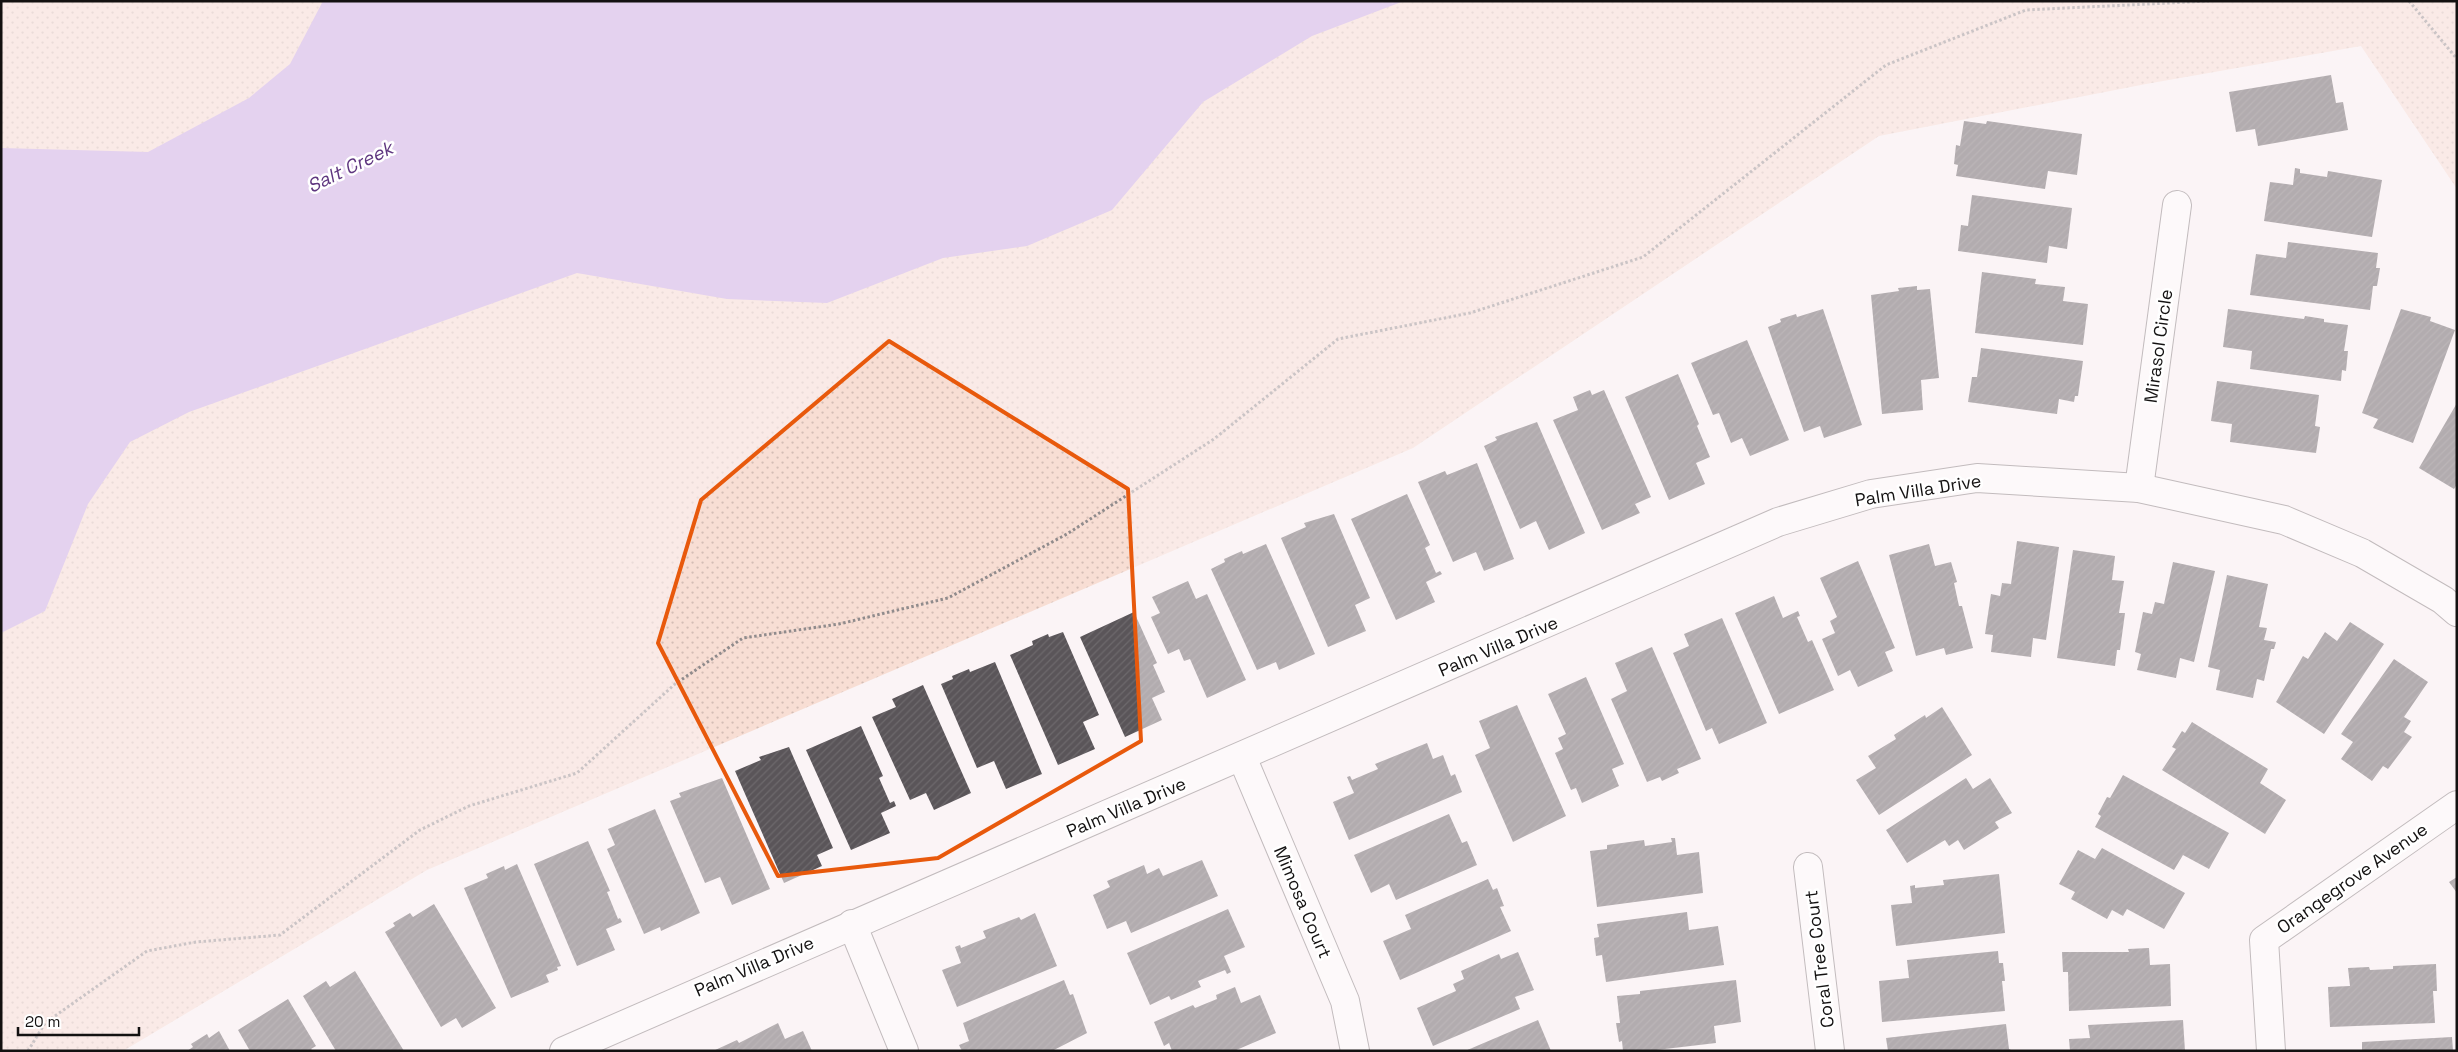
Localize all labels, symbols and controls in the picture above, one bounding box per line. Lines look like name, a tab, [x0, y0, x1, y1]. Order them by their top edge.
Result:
water label: Salt Creek	[303, 134, 400, 199]
street label: Mirasol Circle	[2139, 288, 2177, 404]
street label: Palm Villa Drive	[1853, 469, 1983, 511]
street label: Palm Villa Drive	[1435, 610, 1561, 682]
street label: Palm Villa Drive	[1063, 771, 1189, 843]
street label: Orangegrove Avenue	[2272, 817, 2432, 939]
street label: Mimosa Court	[1269, 842, 1337, 962]
street label: Coral Tree Court	[1799, 889, 1839, 1029]
street label: Palm Villa Drive	[691, 930, 817, 1002]
scale bar	[18, 1004, 139, 1036]
text: 20 m	[25, 1012, 60, 1031]

